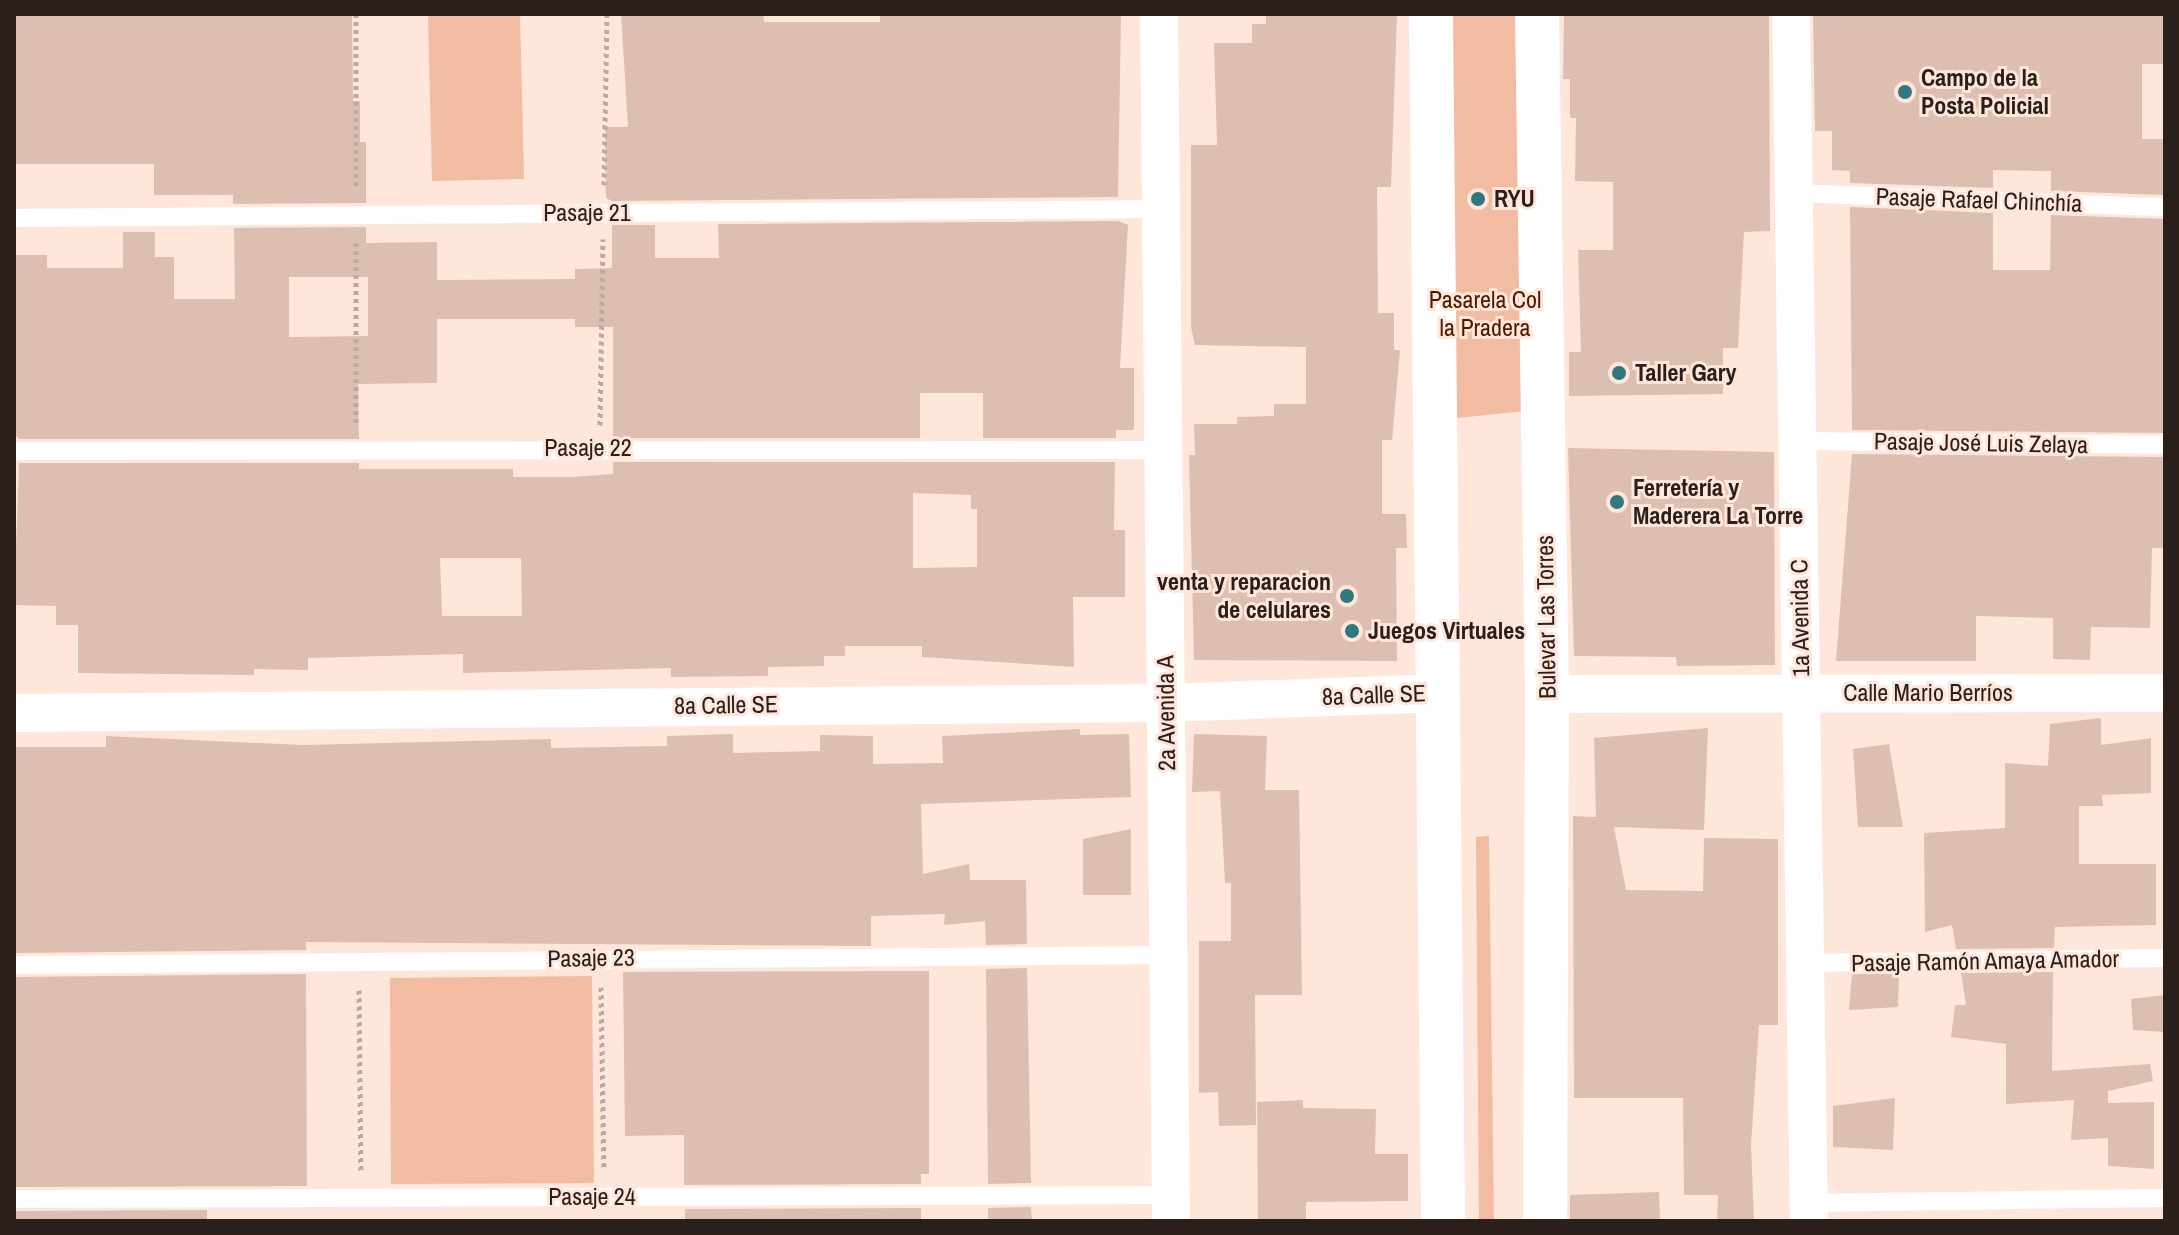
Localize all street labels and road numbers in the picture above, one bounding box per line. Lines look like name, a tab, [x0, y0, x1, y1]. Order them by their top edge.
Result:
street label: Pasaje Rafael Chinchía	[1875, 182, 2083, 218]
street label: Pasaje 21	[543, 199, 631, 227]
street label: Pasaje José Luis Zelaya	[1874, 427, 2088, 459]
street label: Pasaje 22	[544, 434, 632, 462]
street label: Bulevar Las Torres	[1530, 535, 1562, 699]
street label: 1a Avenida C	[1785, 558, 1815, 678]
street label: 2a Avenida A	[1151, 654, 1181, 772]
street label: 8a Calle SE	[1322, 679, 1426, 711]
street label: Calle Mario Berríos	[1843, 679, 2013, 707]
street label: 8a Calle SE	[674, 690, 778, 720]
street label: Pasaje 23	[547, 943, 635, 973]
street label: Pasaje Ramón Amaya Amador	[1850, 944, 2120, 978]
street label: Pasaje 24	[548, 1183, 636, 1211]

